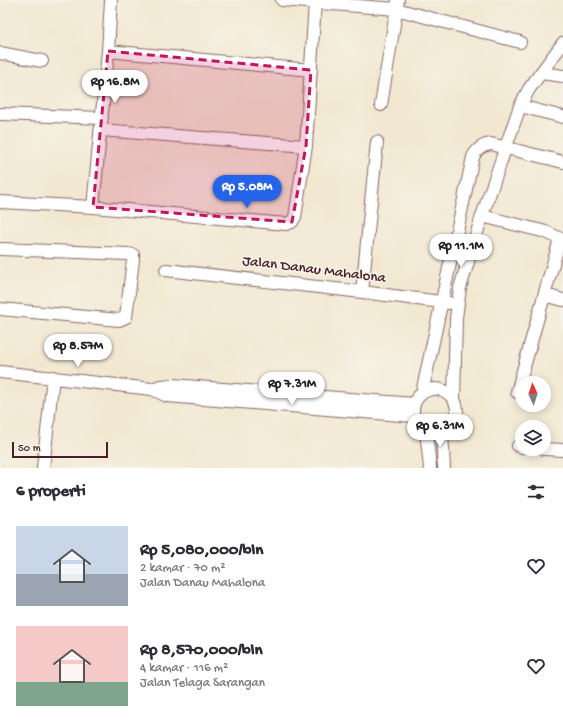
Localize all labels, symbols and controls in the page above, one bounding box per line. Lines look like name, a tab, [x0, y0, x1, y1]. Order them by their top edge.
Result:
pin: Rp 16.8M	[74, 70, 156, 104]
text: Rp 16.8M	[91, 75, 139, 90]
pin: Rp 5.08M	[206, 175, 288, 209]
text: Rp 5.08M	[222, 180, 272, 195]
pin: Rp 11.1M	[420, 234, 502, 268]
text: Rp 11.1M	[438, 239, 484, 254]
street label: Jalan Danau Mahalona	[241, 252, 387, 288]
pin: Rp 8.57M	[37, 334, 119, 368]
text: Rp 8.57M	[53, 339, 103, 354]
pin: Rp 7.31M	[251, 372, 333, 406]
north arrow	[515, 376, 551, 412]
map controls	[515, 376, 551, 456]
text: Rp 7.31M	[268, 377, 316, 392]
pin: Rp 6.31M	[399, 414, 481, 448]
text: Rp 6.31M	[416, 419, 464, 434]
button: layers	[515, 420, 551, 456]
scale bar	[12, 440, 108, 459]
text: 50 m	[18, 443, 40, 455]
icon: filters	[525, 481, 547, 503]
text: 6 properti	[16, 482, 86, 502]
text: Rp 5,080,000/bln	[140, 541, 263, 561]
icon: home	[48, 542, 96, 590]
icon: heart	[525, 555, 547, 577]
text: 2 kamar · 70 m²	[140, 561, 225, 576]
text: Jalan Danau Mahalona	[140, 576, 265, 591]
text: Rp 8,570,000/bln	[140, 641, 263, 661]
icon: home	[48, 642, 96, 690]
icon: heart	[525, 655, 547, 677]
text: 4 kamar · 116 m²	[140, 661, 228, 676]
text: Jalan Telaga Sarangan	[140, 676, 265, 691]

